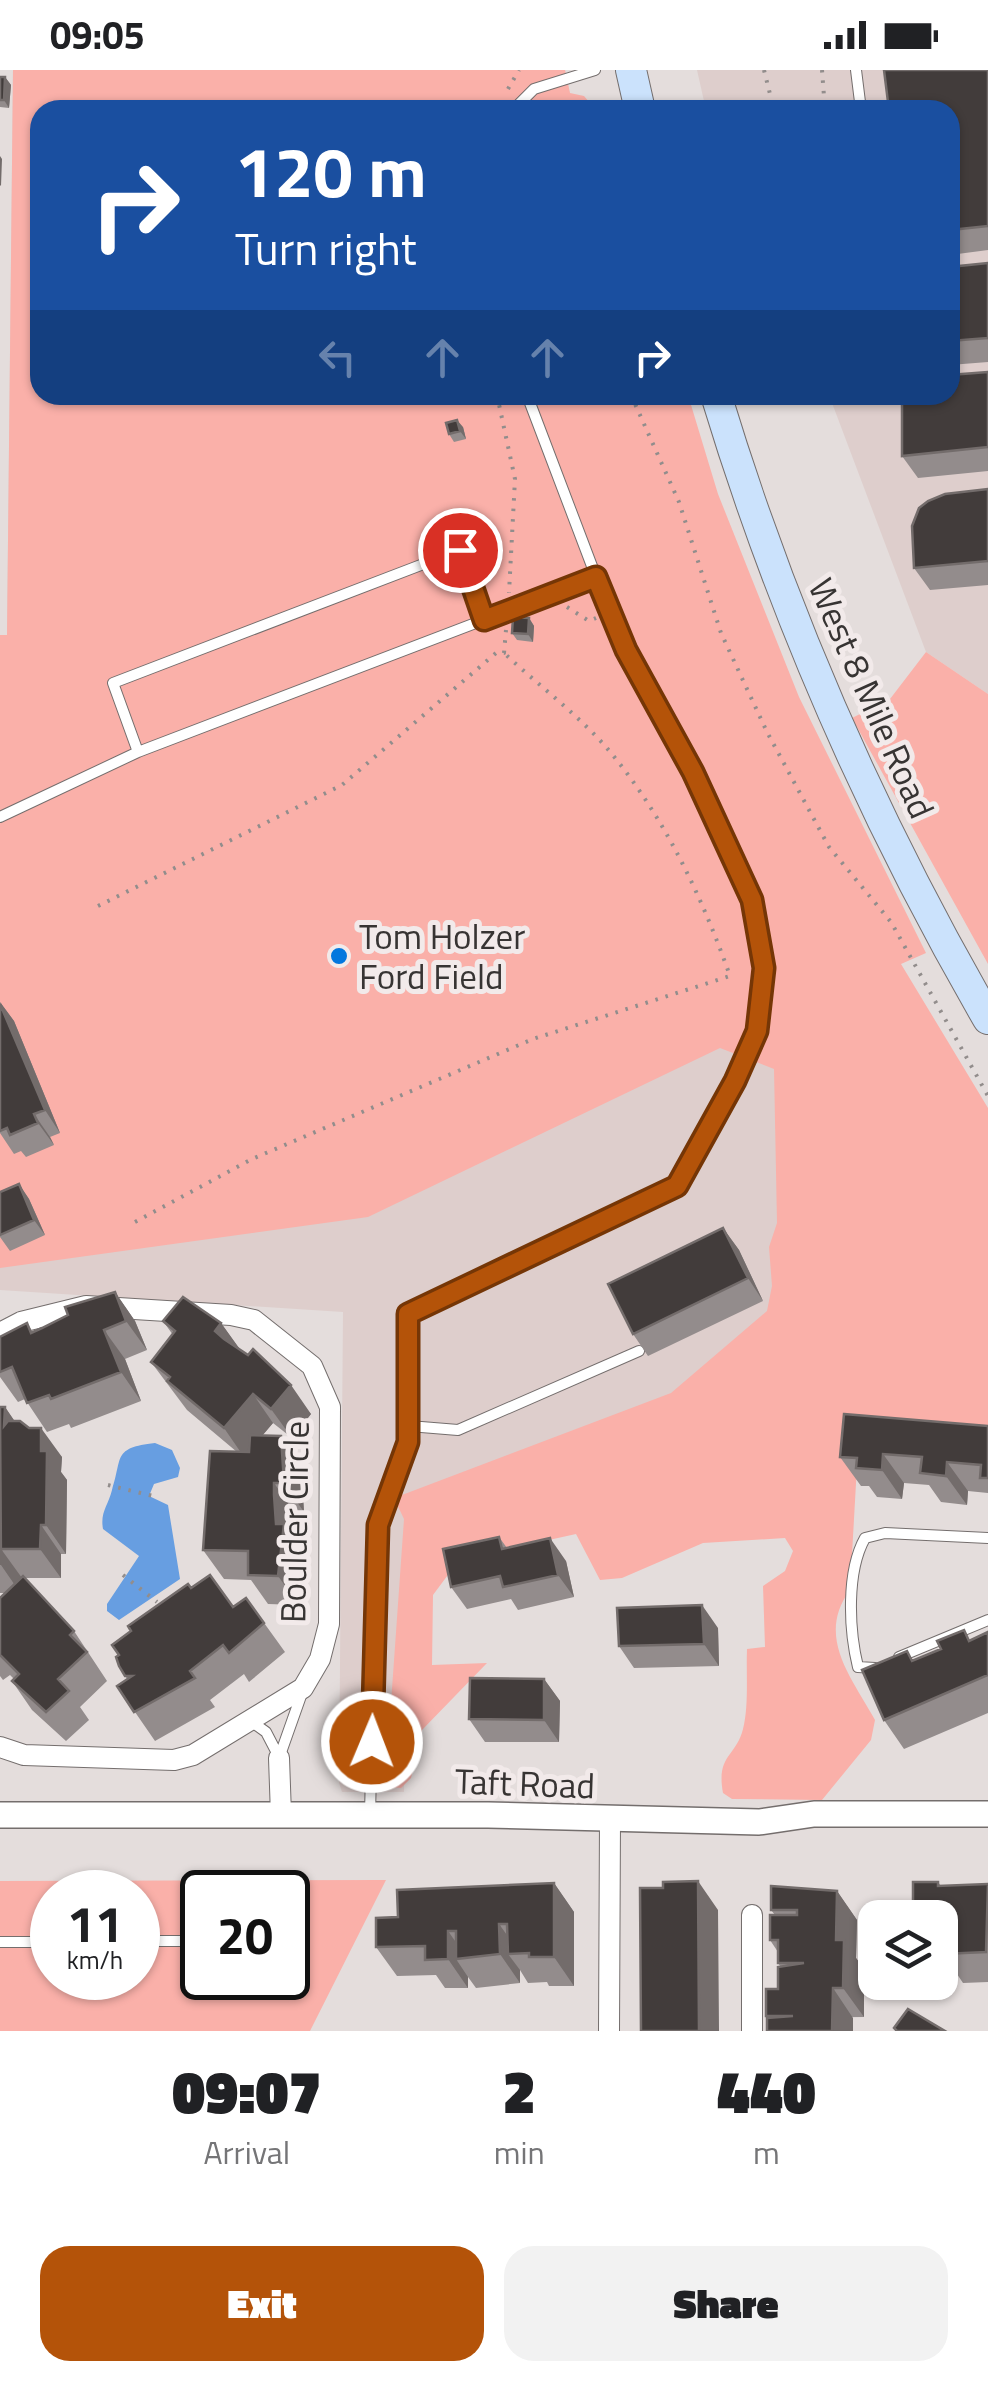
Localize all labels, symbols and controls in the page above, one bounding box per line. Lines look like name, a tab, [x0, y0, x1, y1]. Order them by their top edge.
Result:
text: 09:05	[50, 6, 145, 64]
text: 120 m	[235, 118, 427, 224]
icon: right	[70, 140, 200, 270]
text: Turn right	[235, 214, 417, 282]
icon: left	[310, 330, 365, 385]
icon: ahead	[415, 330, 470, 385]
icon: ahead	[520, 330, 575, 385]
icon: right	[625, 330, 680, 385]
pin	[418, 508, 503, 593]
icon: arrive	[433, 523, 488, 578]
street label: West 8 Mile Road	[795, 569, 949, 827]
place label: Tom Holzer Ford Field	[359, 909, 525, 1003]
marker: Tom Holzer Ford Field	[328, 945, 350, 967]
street label: Boulder Circle	[265, 1420, 323, 1624]
position arrow	[320, 1690, 424, 1794]
street label: Taft Road	[454, 1754, 596, 1812]
speed limit sign: 20	[180, 1870, 310, 2000]
text: 11	[67, 1885, 123, 1961]
map controls	[858, 1900, 958, 2000]
button: layers	[858, 1900, 958, 2000]
text: km/h	[67, 1941, 123, 1979]
text: 09:07	[172, 2045, 321, 2136]
text: 2	[503, 2045, 536, 2136]
text: 440	[717, 2045, 816, 2136]
text: Arrival	[203, 2128, 290, 2176]
text: min	[494, 2128, 545, 2176]
text: m	[753, 2128, 780, 2176]
button: Exit	[40, 2246, 484, 2361]
button: Share	[504, 2246, 948, 2361]

